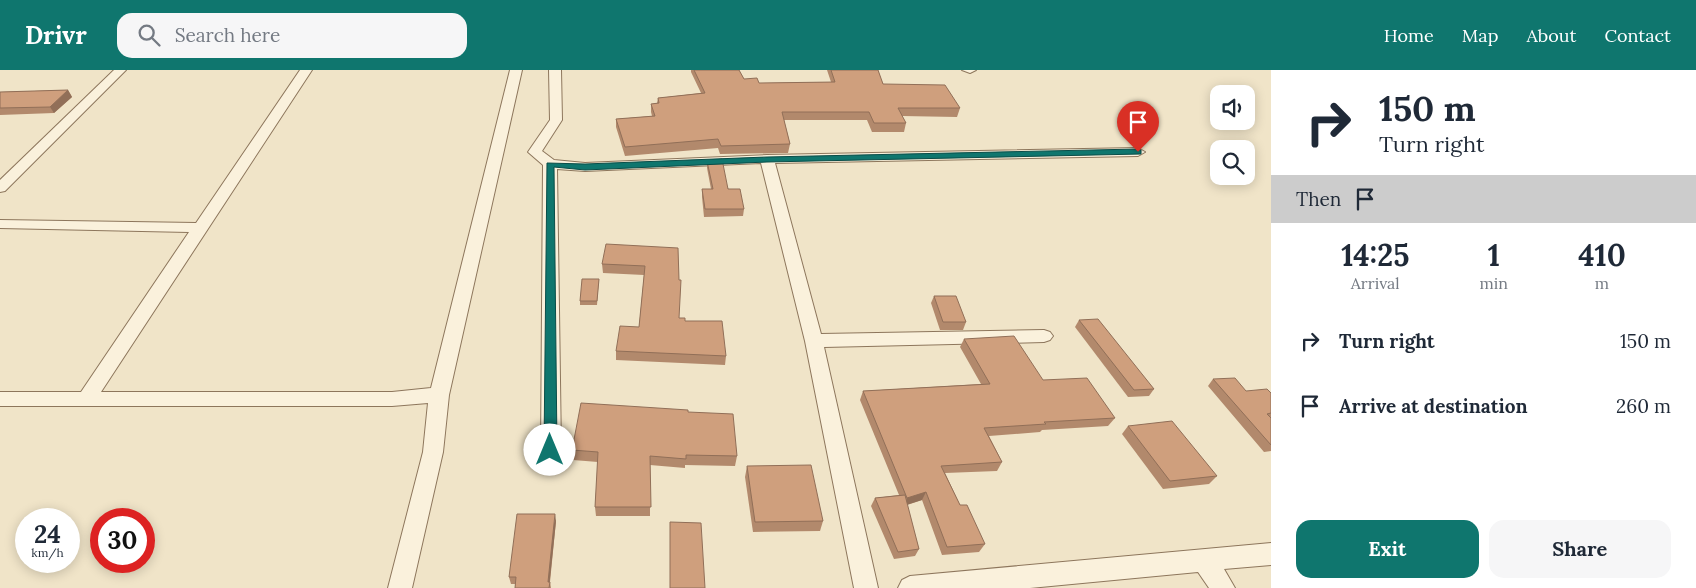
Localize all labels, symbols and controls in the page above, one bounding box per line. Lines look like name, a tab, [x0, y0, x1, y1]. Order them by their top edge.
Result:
search box	[117, 13, 467, 58]
text: Drivr	[25, 20, 87, 51]
icon: search	[135, 21, 163, 49]
text: Search here	[175, 23, 280, 47]
text: Home	[1384, 24, 1434, 47]
text: Map	[1462, 24, 1498, 47]
text: About	[1526, 24, 1576, 47]
text: Contact	[1604, 24, 1671, 47]
map controls	[1210, 85, 1255, 185]
button: sound	[1210, 85, 1255, 130]
text: 150 m	[1379, 86, 1476, 131]
icon: right	[1296, 90, 1361, 155]
pin	[1117, 101, 1159, 152]
icon: arrive	[1124, 108, 1152, 136]
text: Turn right	[1379, 130, 1484, 158]
button: search	[1210, 140, 1255, 185]
icon: arrive	[1351, 185, 1379, 213]
text: Then	[1296, 187, 1341, 211]
text: 14:25	[1341, 236, 1409, 274]
text: 1	[1488, 236, 1500, 274]
text: 410	[1578, 236, 1626, 274]
text: Arrival	[1351, 273, 1400, 293]
text: min	[1480, 273, 1508, 293]
text: m	[1595, 273, 1609, 293]
icon: right	[1296, 327, 1324, 355]
text: Turn right	[1339, 329, 1435, 353]
text: 150 m	[1620, 329, 1671, 353]
icon: arrive	[1296, 392, 1324, 420]
text: Arrive at destination	[1339, 394, 1528, 418]
text: 260 m	[1616, 394, 1671, 418]
position arrow	[523, 423, 575, 475]
speed limit sign: 30	[90, 508, 155, 573]
text: 24	[34, 518, 61, 550]
button: Exit	[1296, 520, 1479, 578]
button: Share	[1489, 520, 1671, 578]
text: km/h	[31, 545, 64, 560]

